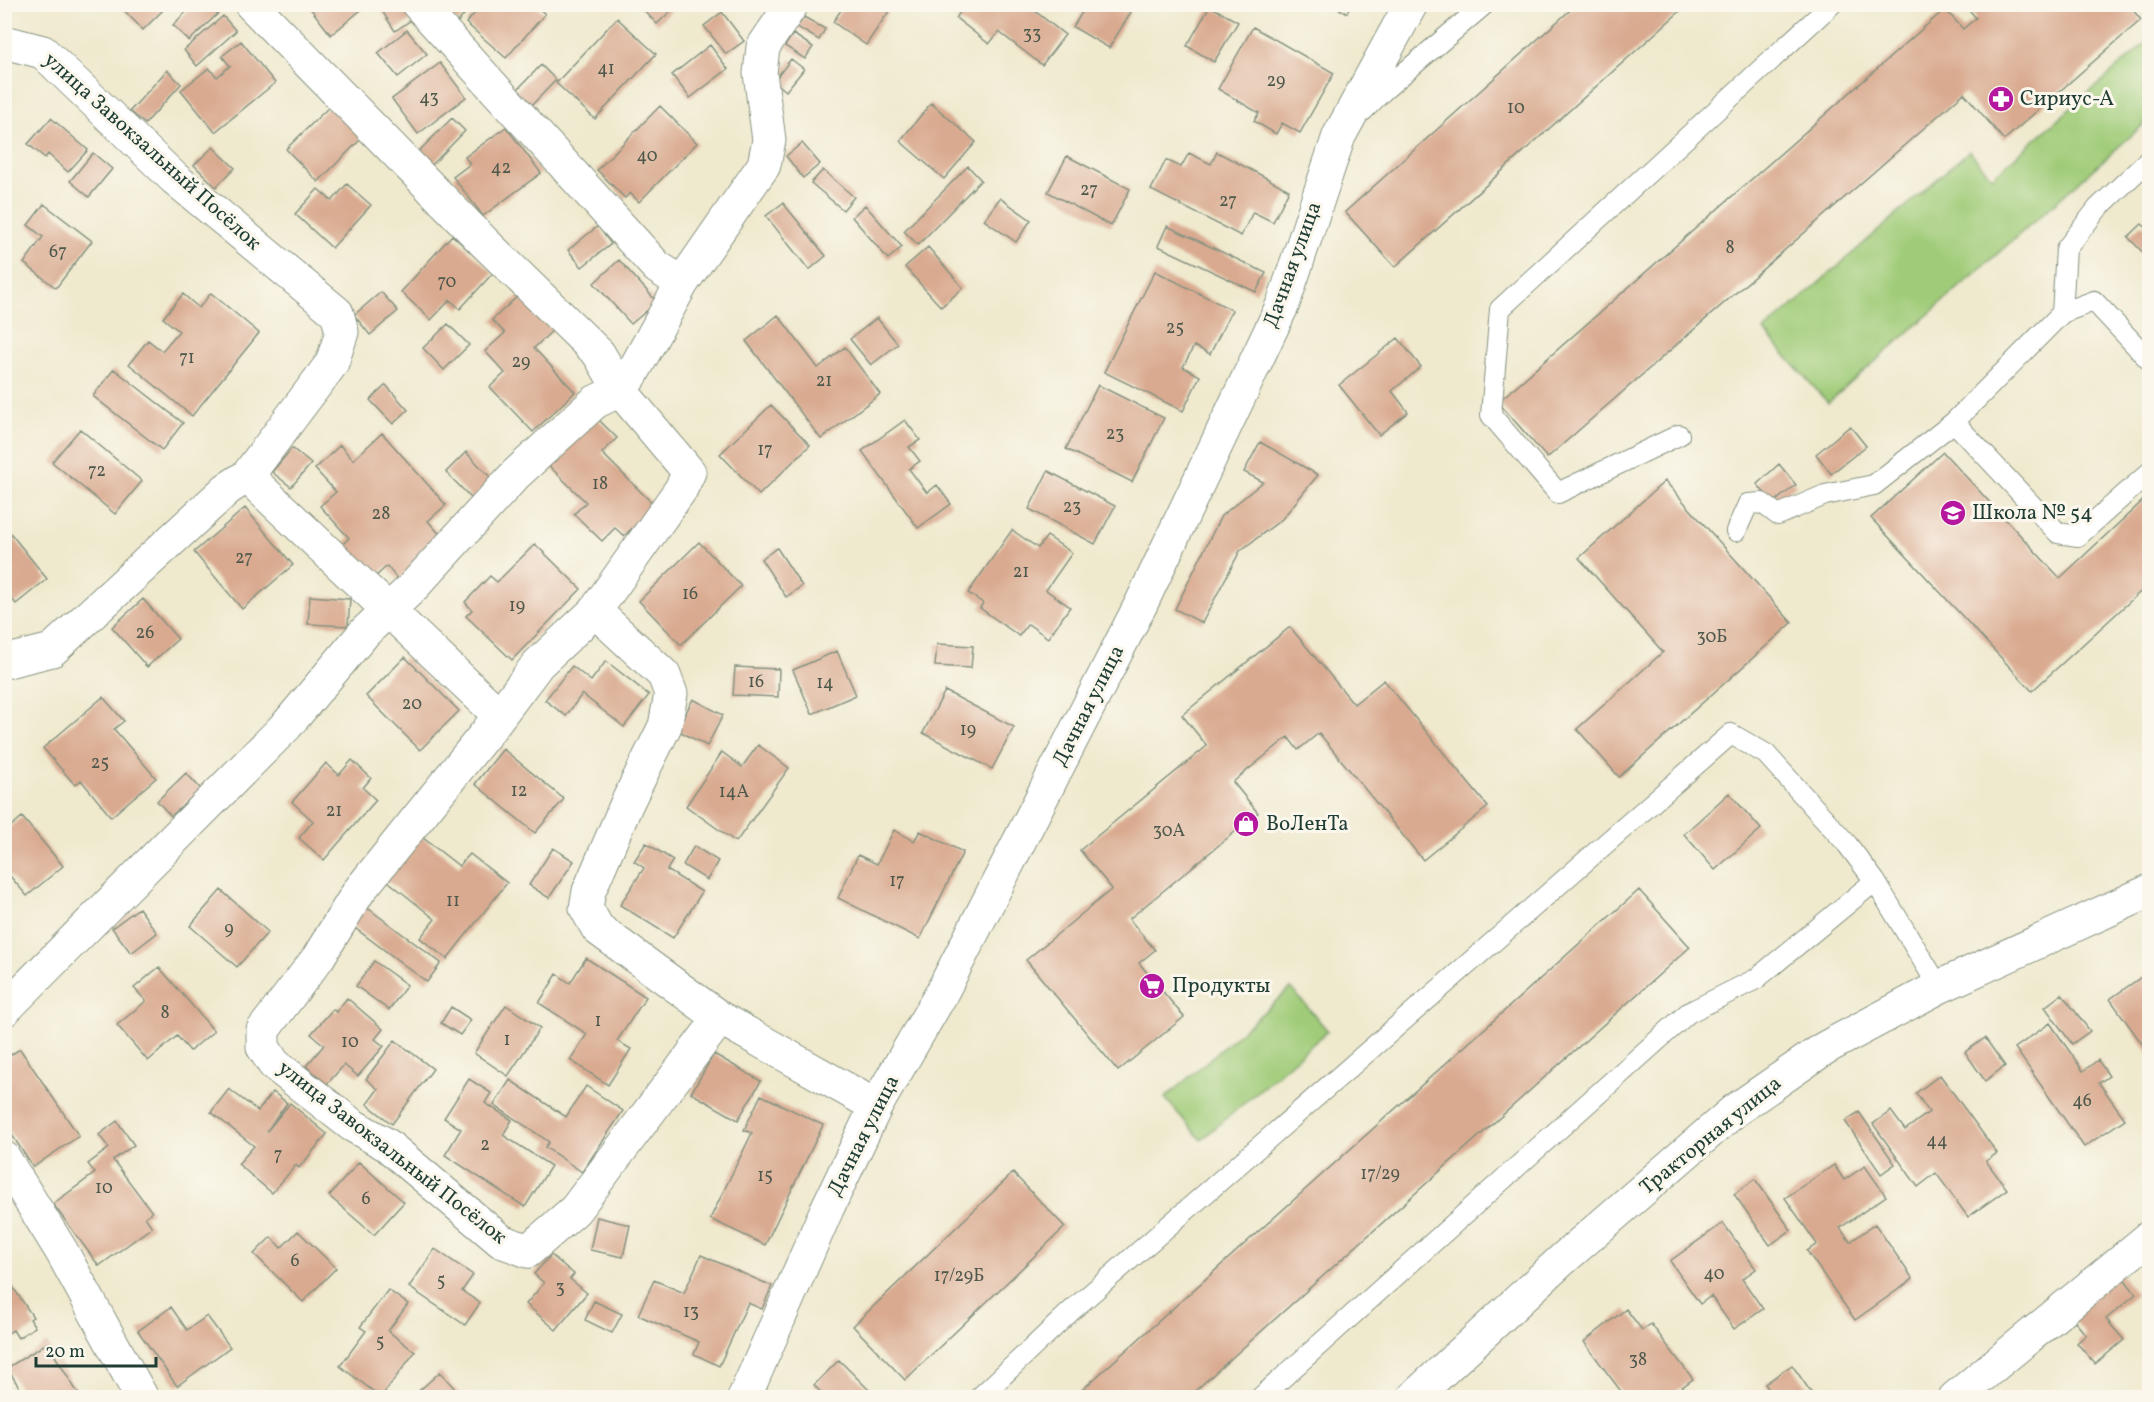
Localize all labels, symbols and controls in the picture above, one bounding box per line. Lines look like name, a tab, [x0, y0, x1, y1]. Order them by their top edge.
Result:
house number: 33	[1023, 22, 1041, 47]
street label: улица Завокзальный Посёлок	[37, 46, 267, 258]
house number: 41	[597, 57, 615, 82]
house number: 29	[1267, 69, 1285, 94]
pharmacy icon: Сириус-А	[1986, 84, 2016, 114]
place label: Сириус-А	[2020, 85, 2114, 114]
house number: 43	[419, 86, 439, 111]
house number: 10	[1507, 96, 1525, 121]
house number: 40	[636, 144, 658, 169]
house number: 42	[491, 156, 511, 181]
house number: 27	[1080, 178, 1098, 203]
house number: 27	[1219, 189, 1237, 214]
street label: Дачная улица	[1257, 198, 1329, 332]
house number: 8	[1725, 236, 1735, 261]
house number: 67	[49, 240, 67, 265]
house number: 70	[438, 270, 457, 295]
house number: 25	[1166, 316, 1184, 341]
house number: 71	[179, 346, 195, 371]
house number: 29	[512, 350, 530, 375]
house number: 21	[816, 369, 832, 394]
house number: 23	[1106, 422, 1124, 447]
house number: 17	[757, 438, 773, 463]
house number: 72	[88, 459, 106, 484]
house number: 18	[592, 472, 608, 497]
house number: 23	[1063, 495, 1081, 520]
school or university icon: Школа № 54	[1938, 498, 1968, 528]
place label: Школа № 54	[1972, 499, 2093, 528]
house number: 28	[372, 502, 390, 527]
house number: 27	[235, 546, 253, 571]
house number: 21	[1013, 560, 1029, 585]
house number: 16	[682, 582, 698, 607]
house number: 19	[509, 594, 525, 619]
house number: 26	[136, 621, 154, 646]
house number: 30Б	[1697, 625, 1727, 650]
street label: Дачная улица	[1046, 640, 1132, 772]
house number: 16	[748, 670, 764, 695]
house number: 14	[816, 671, 834, 696]
house number: 20	[402, 692, 422, 717]
house number: 19	[960, 718, 976, 743]
house number: 25	[91, 751, 109, 776]
house number: 12	[511, 779, 527, 804]
house number: 14А	[719, 780, 750, 805]
house number: 21	[326, 799, 342, 824]
shop icon: ВоЛенТа	[1231, 809, 1261, 839]
place label: ВоЛенТа	[1266, 810, 1349, 839]
house number: 30А	[1153, 819, 1186, 844]
house number: 17	[889, 869, 905, 894]
house number: 11	[446, 889, 460, 914]
house number: 9	[224, 917, 234, 942]
supermarket icon: Продукты	[1137, 971, 1167, 1001]
place label: Продукты	[1172, 972, 1271, 1001]
house number: 8	[160, 1001, 170, 1026]
house number: 1	[595, 1009, 601, 1034]
house number: 1	[504, 1028, 510, 1053]
house number: 10	[341, 1030, 359, 1055]
street label: улица Завокзальный Посёлок	[271, 1054, 513, 1252]
street label: Дачная улица	[821, 1070, 907, 1202]
street label: Тракторная улица	[1634, 1070, 1788, 1202]
house number: 46	[2072, 1089, 2092, 1114]
house number: 44	[1926, 1129, 1948, 1154]
house number: 2	[480, 1133, 490, 1158]
house number: 7	[274, 1143, 282, 1168]
house number: 17/29	[1360, 1162, 1400, 1187]
house number: 15	[757, 1164, 773, 1189]
house number: 10	[95, 1176, 113, 1201]
house number: 6	[361, 1187, 371, 1212]
house number: 6	[290, 1249, 300, 1274]
house number: 40	[1703, 1262, 1725, 1287]
house number: 17/29Б	[934, 1264, 984, 1289]
house number: 5	[437, 1269, 445, 1294]
house number: 3	[555, 1276, 565, 1301]
house number: 13	[683, 1300, 699, 1325]
scale bar	[36, 1330, 156, 1368]
house number: 5	[376, 1330, 384, 1355]
text: 20 m	[45, 1340, 85, 1365]
house number: 38	[1629, 1348, 1647, 1373]

